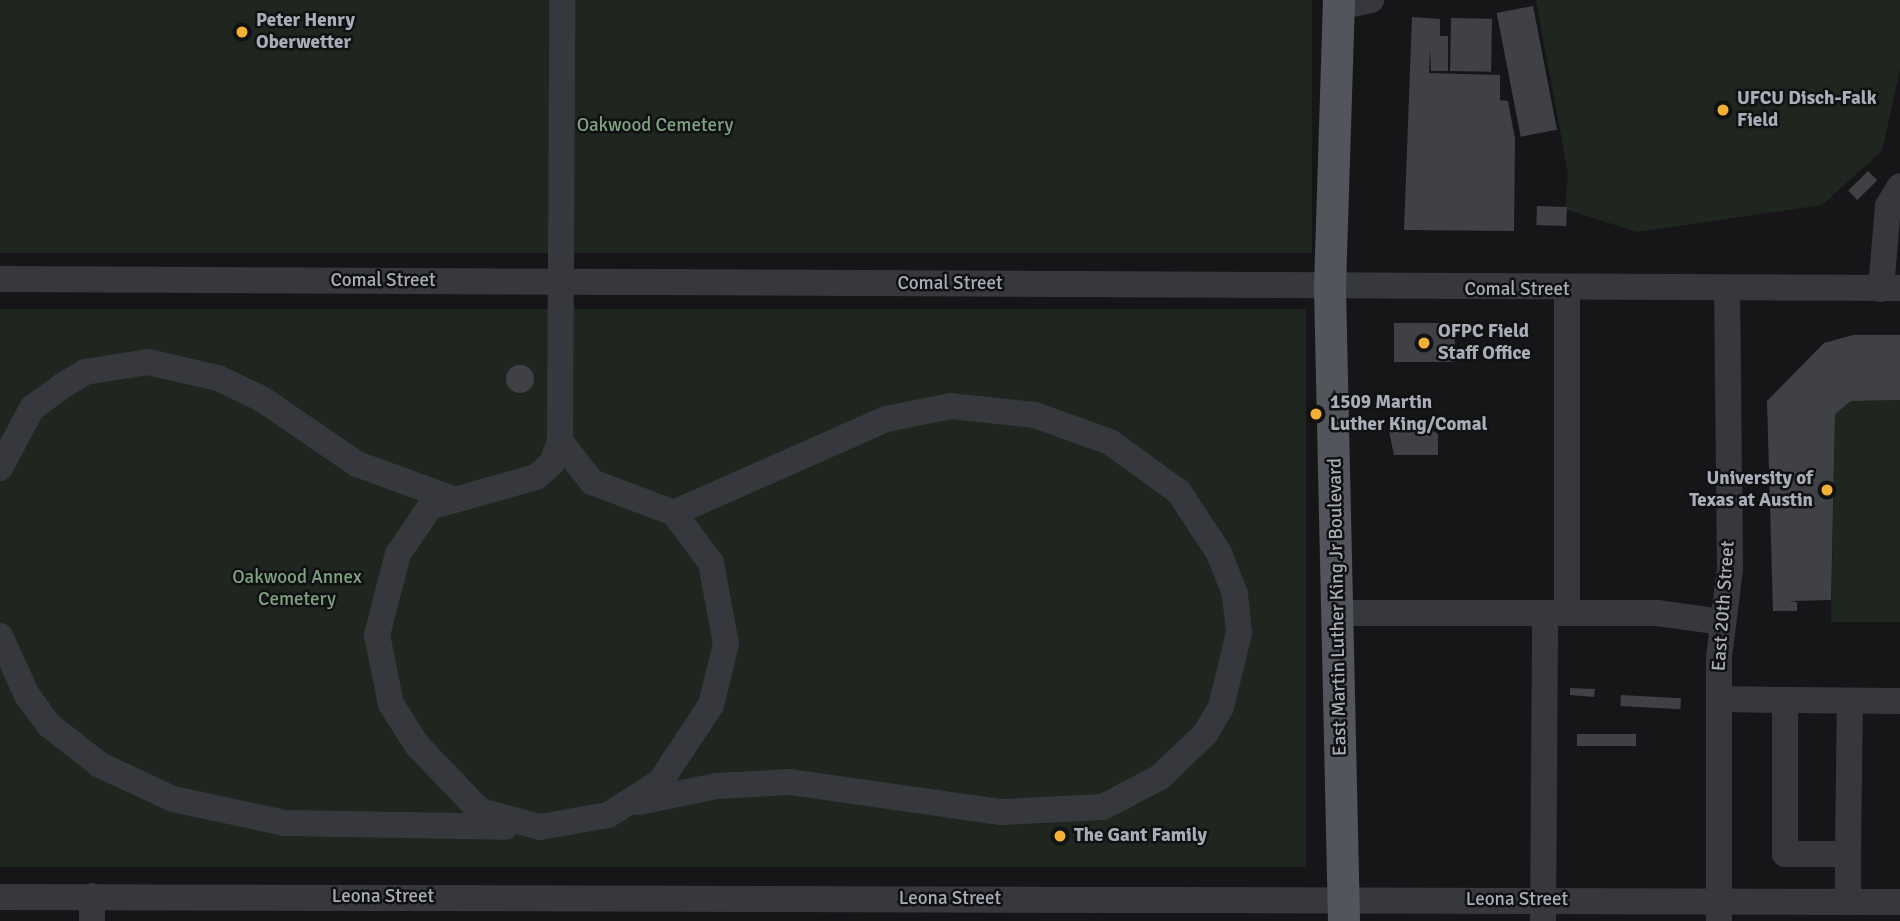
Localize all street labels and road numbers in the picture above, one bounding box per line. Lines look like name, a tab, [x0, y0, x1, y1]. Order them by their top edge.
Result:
street label: Comal Street	[330, 270, 436, 292]
street label: Comal Street	[897, 273, 1003, 295]
street label: Comal Street	[1464, 279, 1570, 301]
street label: East Martin Luther King Jr Boulevard	[1324, 458, 1352, 756]
street label: East 20th Street	[1708, 540, 1740, 672]
street label: Leona Street	[332, 886, 434, 908]
street label: Leona Street	[899, 888, 1001, 910]
street label: Leona Street	[1466, 889, 1568, 911]

